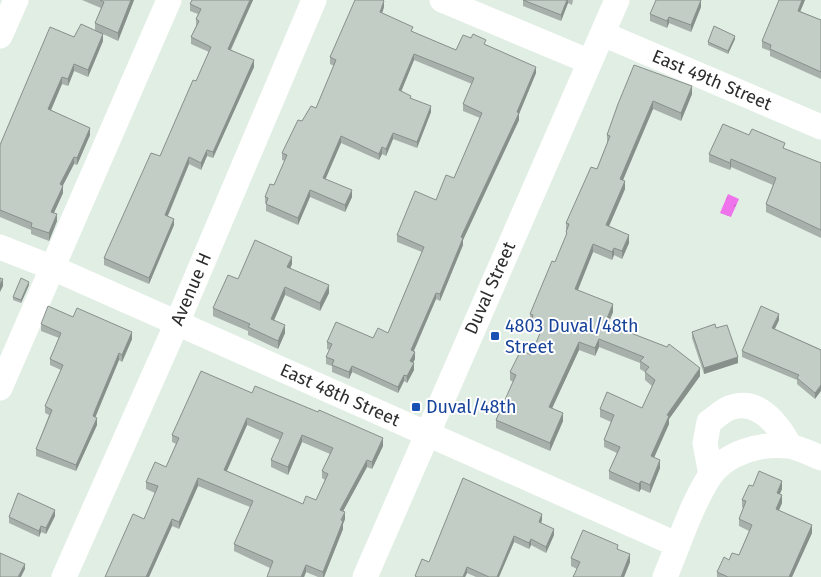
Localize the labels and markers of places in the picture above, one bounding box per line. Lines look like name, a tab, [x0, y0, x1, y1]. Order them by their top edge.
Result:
place label: 4803 Duval/48th Street	[505, 315, 639, 358]
marker: 4803 Duval/48th Street	[489, 330, 501, 342]
place label: Duval/48th	[426, 396, 517, 418]
marker: Duval/48th	[410, 401, 422, 413]

